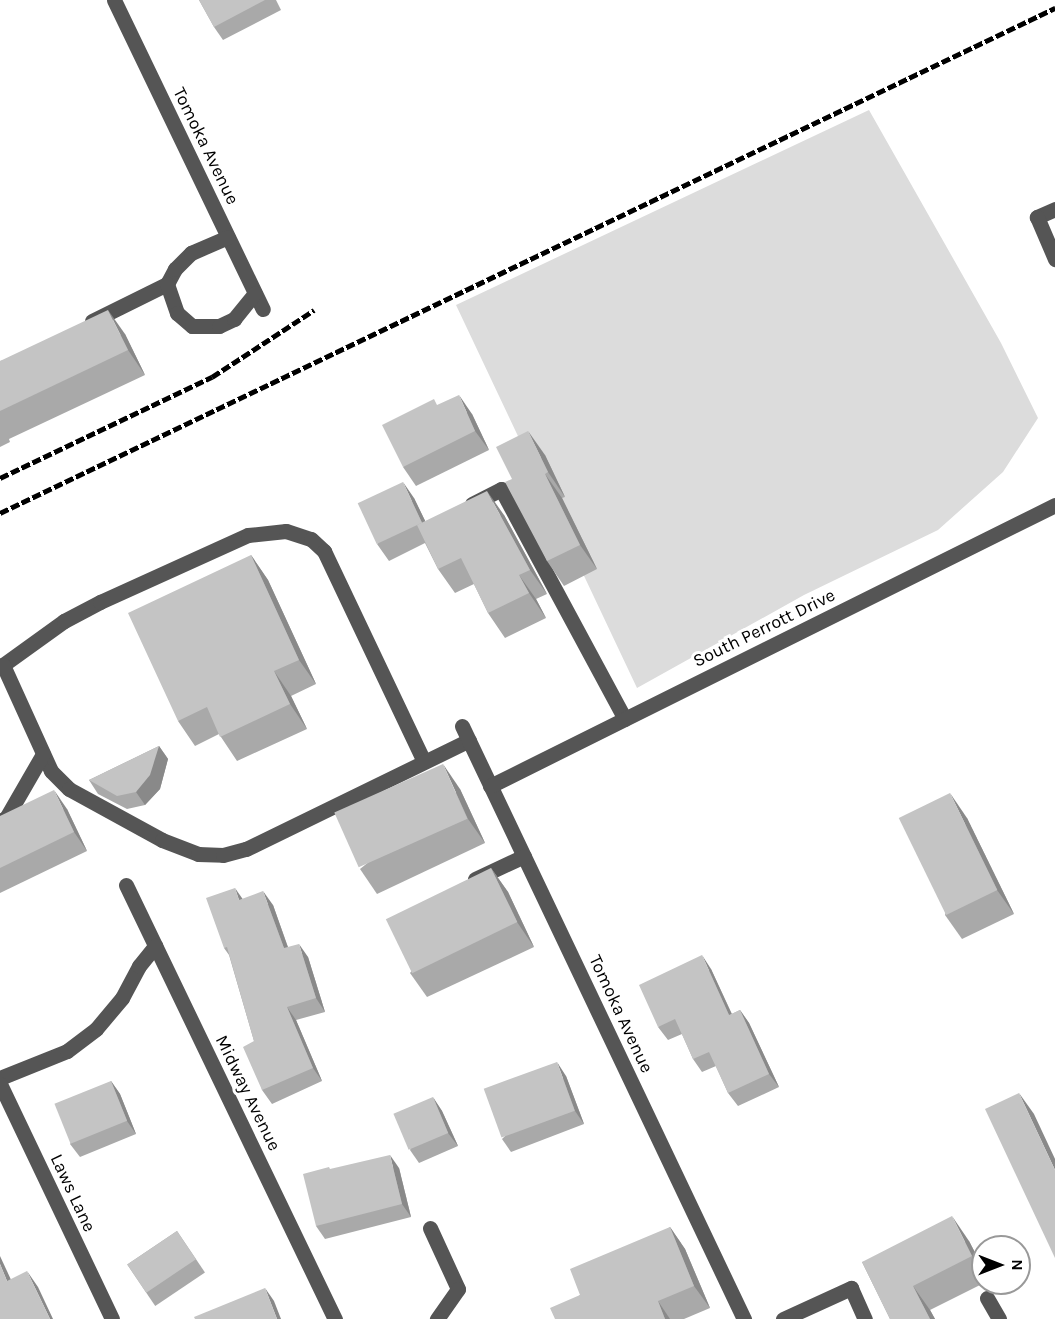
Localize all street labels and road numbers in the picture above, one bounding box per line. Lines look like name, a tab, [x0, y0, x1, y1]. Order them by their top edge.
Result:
street label: Tomoka Avenue	[168, 84, 244, 208]
street label: South Perrott Drive	[689, 584, 839, 672]
street label: Tomoka Avenue	[584, 952, 658, 1076]
street label: Midway Avenue	[211, 1032, 285, 1154]
street label: Laws Lane	[46, 1151, 100, 1235]

